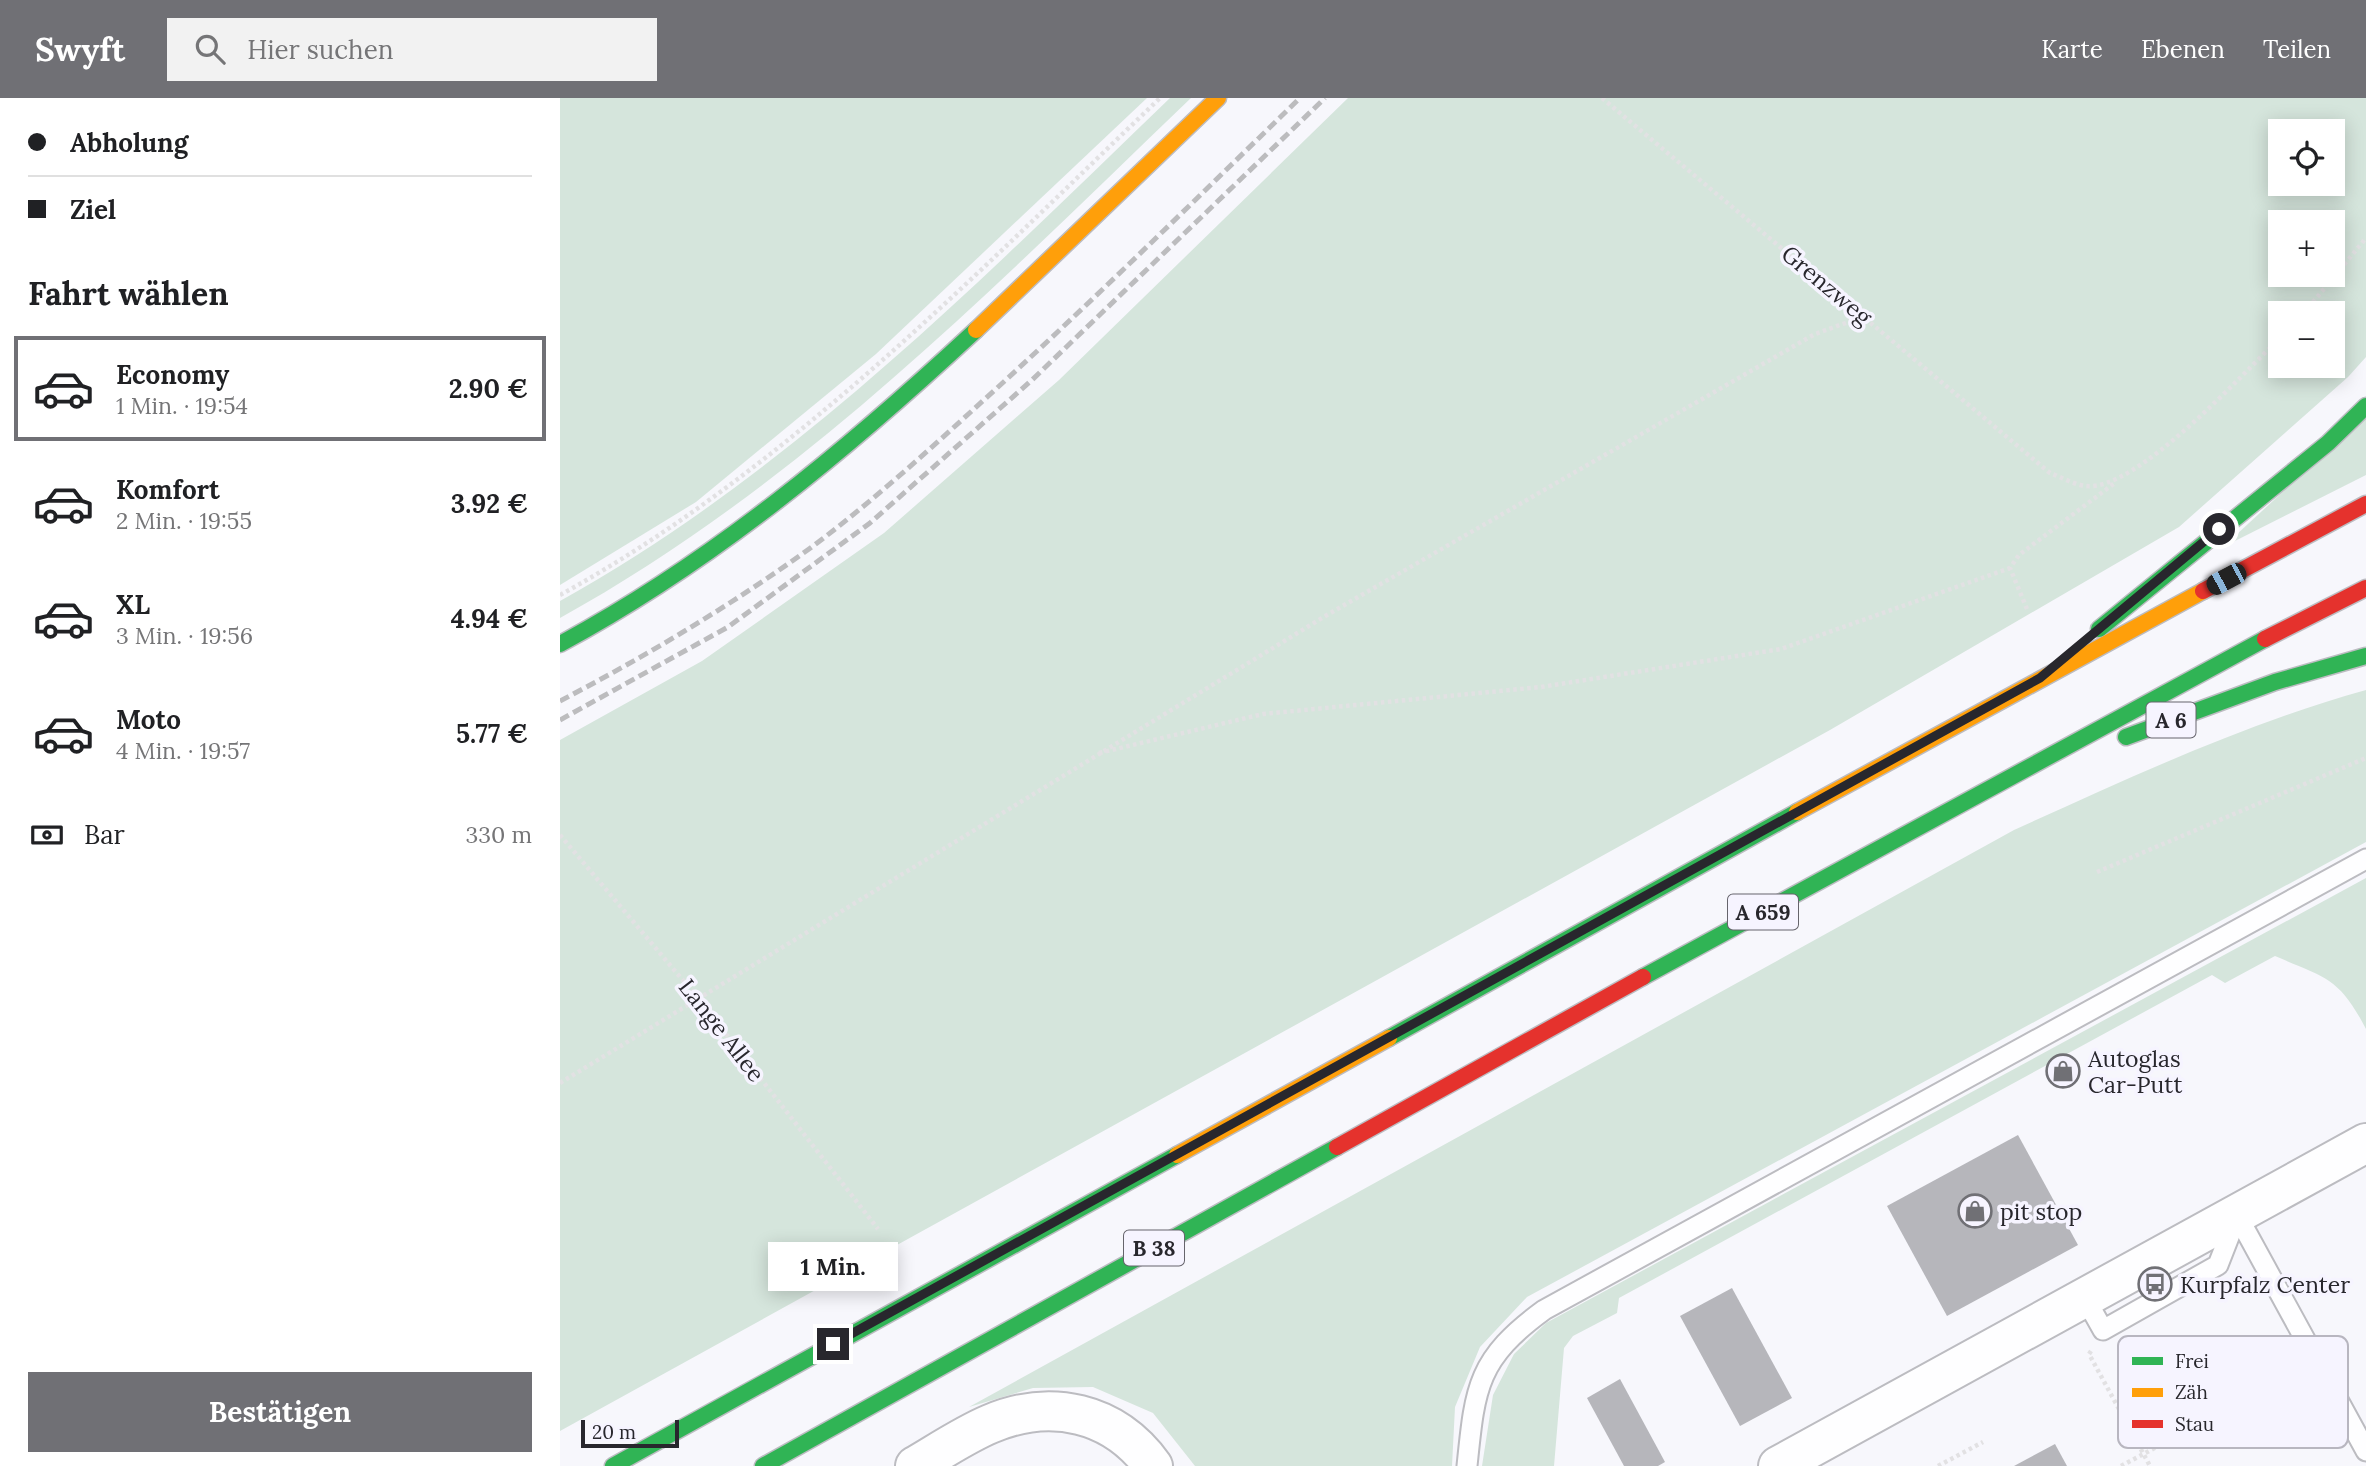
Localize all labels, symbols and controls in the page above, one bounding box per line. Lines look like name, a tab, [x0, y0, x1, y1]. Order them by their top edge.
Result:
search box	[167, 18, 657, 81]
text: Swyft	[35, 28, 125, 70]
icon: search	[191, 30, 229, 68]
text: Hier suchen	[247, 33, 394, 66]
text: Karte	[2041, 34, 2103, 65]
text: Ebenen	[2141, 34, 2225, 65]
text: Teilen	[2263, 34, 2331, 65]
map controls	[2268, 119, 2345, 378]
button: locate	[2268, 119, 2345, 196]
text: Abholung	[70, 126, 188, 159]
text: Ziel	[70, 193, 116, 226]
button: +	[2268, 210, 2345, 287]
street label: Grenzweg	[1776, 239, 1879, 332]
text: Fahrt wählen	[28, 273, 229, 314]
button: −	[2268, 301, 2345, 378]
icon: car	[32, 357, 95, 420]
text: Economy	[116, 358, 229, 391]
text: 2.90 €	[449, 372, 528, 405]
text: 1 Min. · 19:54	[116, 391, 248, 420]
icon: car	[32, 472, 95, 535]
text: Komfort	[116, 473, 220, 506]
text: 3.92 €	[451, 487, 528, 520]
text: 2 Min. · 19:55	[116, 506, 252, 535]
route start	[2203, 513, 2235, 545]
car	[2203, 560, 2250, 598]
icon: car	[32, 587, 95, 650]
text: XL	[116, 588, 150, 621]
text: 4.94 €	[451, 602, 528, 635]
text: 3 Min. · 19:56	[116, 621, 253, 650]
icon: car	[32, 702, 95, 765]
road number: A 6	[2146, 702, 2196, 738]
text: Moto	[116, 703, 181, 736]
text: 5.77 €	[456, 717, 528, 750]
text: 4 Min. · 19:57	[116, 736, 250, 765]
icon: cash	[28, 816, 66, 854]
text: Bar	[84, 818, 125, 851]
text: 330 m	[465, 820, 532, 849]
road number: A 659	[1728, 894, 1798, 930]
street label: Lange Allee	[673, 973, 771, 1087]
place label: Autoglas Car-Putt	[2087, 1044, 2182, 1099]
shop icon: Autoglas Car-Putt	[2044, 1052, 2082, 1090]
shop icon: pit stop	[1956, 1192, 1994, 1230]
place label: pit stop	[2000, 1197, 2082, 1226]
road number: B 38	[1124, 1230, 1184, 1266]
callout: 1 Min.	[768, 1242, 898, 1292]
text: 1 Min.	[800, 1252, 866, 1281]
bus stop icon: Kurpfalz Center	[2136, 1265, 2174, 1303]
place label: Kurpfalz Center	[2180, 1270, 2350, 1299]
route end	[817, 1328, 849, 1360]
legend	[2118, 1336, 2348, 1448]
text: Frei	[2175, 1349, 2209, 1373]
button: Bestätigen	[28, 1372, 532, 1452]
text: Zäh	[2175, 1380, 2208, 1404]
text: Stau	[2175, 1412, 2214, 1436]
scale bar	[581, 1417, 679, 1449]
text: 20 m	[592, 1420, 636, 1444]

